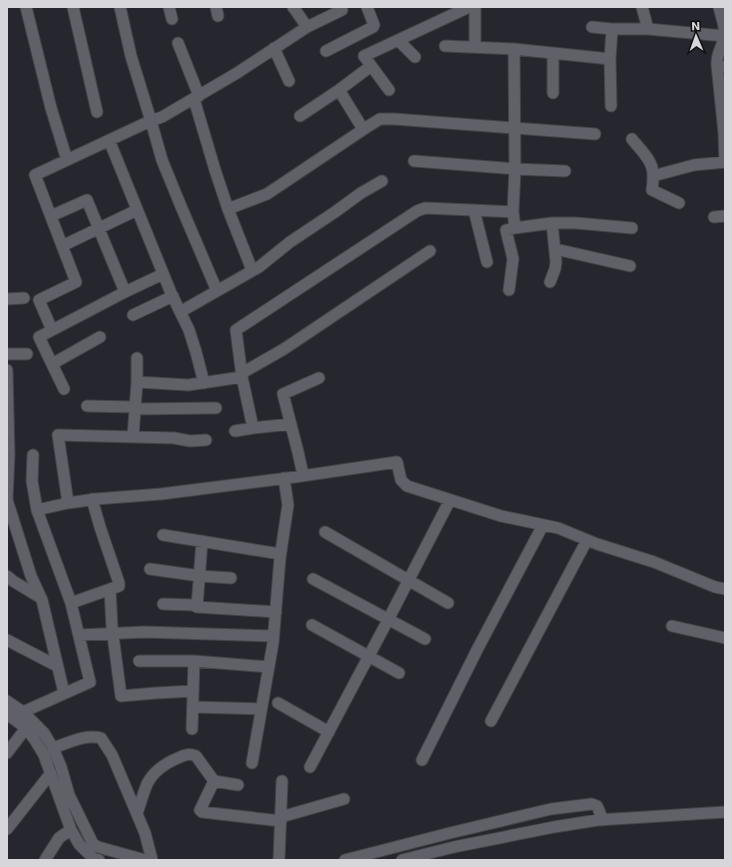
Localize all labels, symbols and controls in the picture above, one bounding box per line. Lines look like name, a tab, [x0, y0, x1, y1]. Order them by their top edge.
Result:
north arrow	[676, 16, 716, 56]
text: N	[691, 20, 701, 33]

